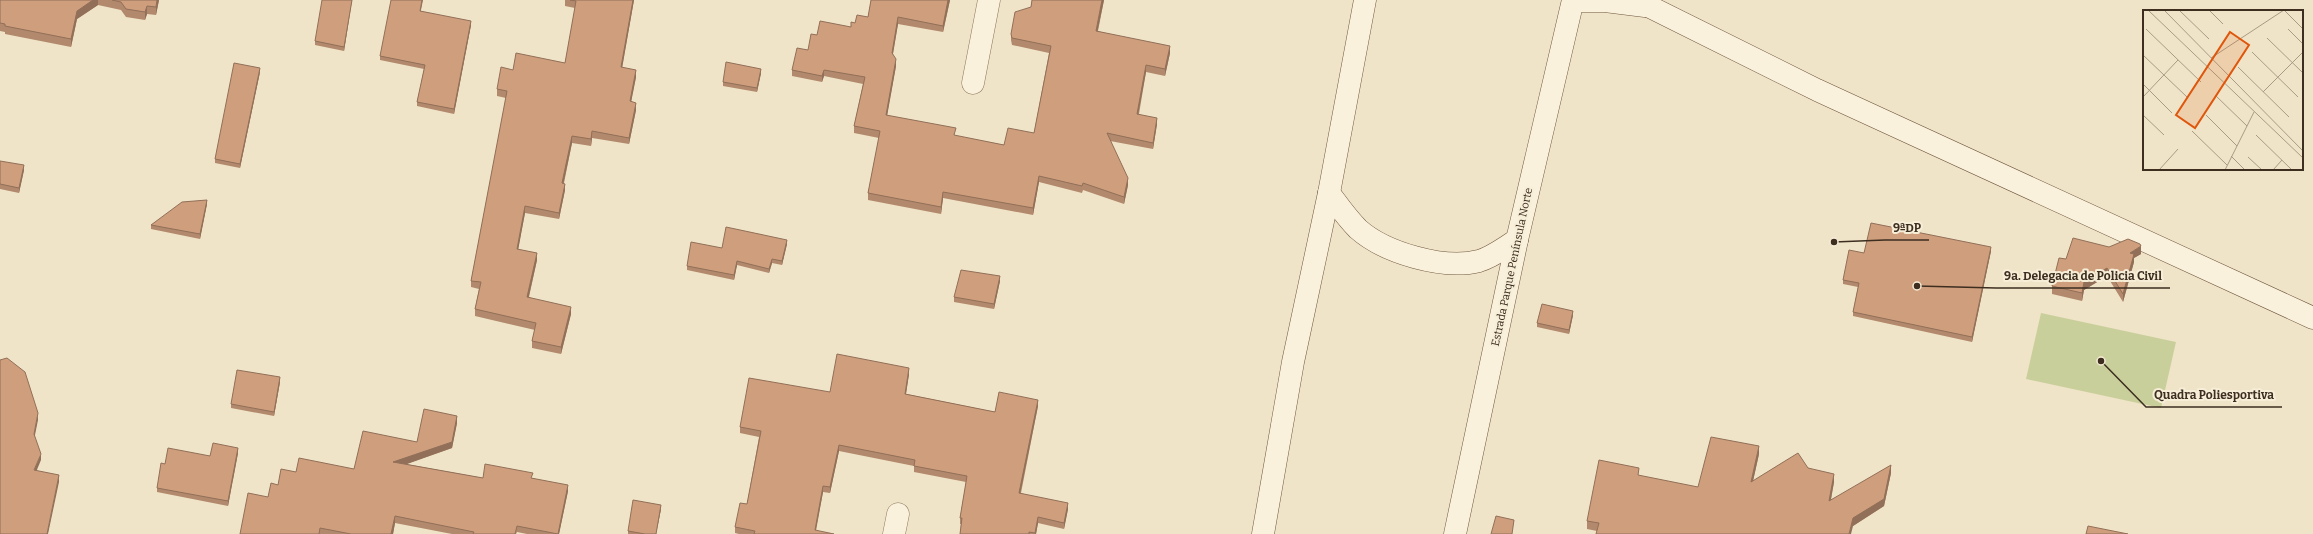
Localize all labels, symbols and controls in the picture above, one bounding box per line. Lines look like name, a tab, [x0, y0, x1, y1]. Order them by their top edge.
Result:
inset map	[2143, 10, 2303, 170]
street label: Estrada Parque Península Norte	[1489, 187, 1535, 347]
callout: 9ªDP	[1885, 216, 1929, 240]
text: 9ªDP	[1893, 221, 1922, 235]
callout: 9a. Delegacia de Policia Civil	[1996, 264, 2170, 288]
text: 9a. Delegacia de Policia Civil	[2004, 269, 2162, 283]
callout: Quadra Poliesportiva	[2146, 383, 2282, 407]
text: Quadra Poliesportiva	[2154, 388, 2274, 402]

